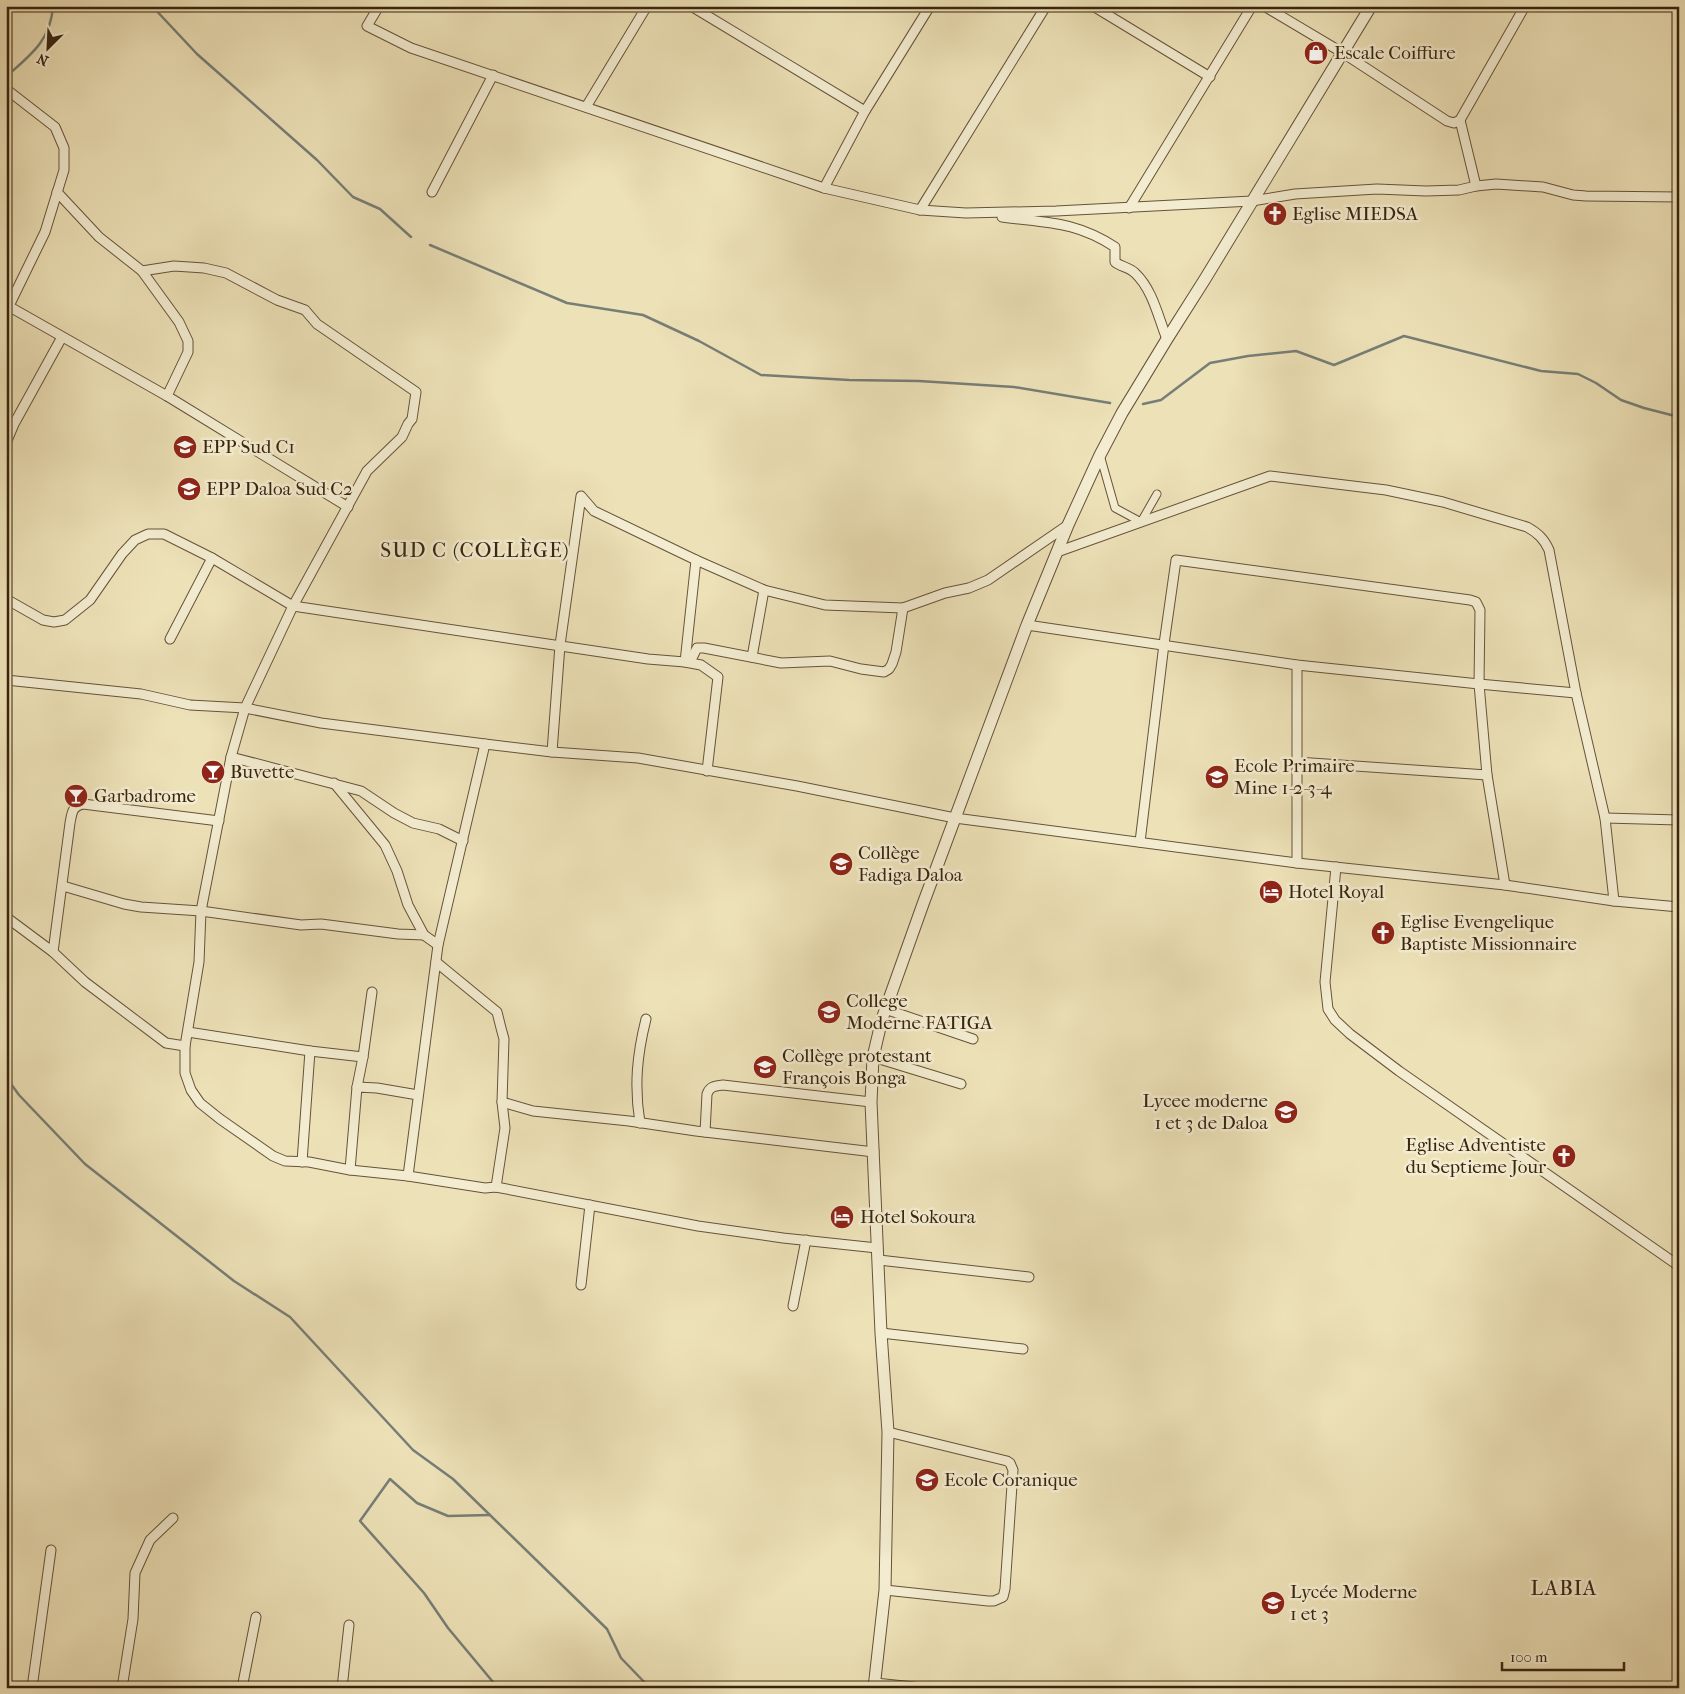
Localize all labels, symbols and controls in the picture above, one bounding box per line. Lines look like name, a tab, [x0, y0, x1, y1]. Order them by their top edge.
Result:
north arrow	[22, 22, 72, 72]
shop icon: Escale Coiffure	[1303, 40, 1329, 66]
place label: Escale Coiffure	[1334, 42, 1456, 64]
text: N	[34, 49, 51, 69]
church icon: Eglise MIEDSA	[1262, 201, 1288, 227]
place label: Eglise MIEDSA	[1292, 203, 1419, 225]
school or university icon: EPP Sud C1	[172, 434, 198, 460]
place label: EPP Sud C1	[202, 436, 295, 458]
school or university icon: EPP Daloa Sud C2	[176, 476, 202, 502]
place label: EPP Daloa Sud C2	[206, 478, 353, 500]
district label: SUD C (COLLÈGE)	[380, 538, 570, 562]
place label: Ecole Primaire Mine 1-2-3-4	[1234, 755, 1355, 799]
bar icon: Buvette	[200, 759, 226, 785]
place label: Buvette	[230, 761, 294, 783]
school or university icon: Ecole Primaire Mine 1-2-3-4	[1204, 764, 1230, 790]
bar icon: Garbadrome	[63, 783, 89, 809]
place label: Garbadrome	[94, 785, 196, 807]
place label: Collège Fadiga Daloa	[858, 842, 963, 886]
school or university icon: Collège Fadiga Daloa	[828, 851, 854, 877]
hotel icon: Hotel Royal	[1258, 879, 1284, 905]
place label: Hotel Royal	[1288, 881, 1384, 903]
place label: Eglise Evengelique Baptiste Missionnaire	[1400, 911, 1577, 955]
church icon: Eglise Evengelique Baptiste Missionnaire	[1370, 920, 1396, 946]
place label: College Moderne FATIGA	[846, 990, 993, 1034]
school or university icon: College Moderne FATIGA	[816, 999, 842, 1025]
place label: Collège protestant François Bonga	[782, 1045, 932, 1089]
school or university icon: Collège protestant François Bonga	[752, 1054, 778, 1080]
place label: Lycee moderne 1 et 3 de Daloa	[1142, 1090, 1268, 1134]
school or university icon: Lycee moderne 1 et 3 de Daloa	[1273, 1099, 1299, 1125]
place label: Eglise Adventiste du Septieme Jour	[1405, 1134, 1547, 1178]
church icon: Eglise Adventiste du Septieme Jour	[1551, 1143, 1577, 1169]
hotel icon: Hotel Sokoura	[829, 1204, 855, 1230]
place label: Hotel Sokoura	[860, 1206, 976, 1228]
school or university icon: Ecole Coranique	[914, 1467, 940, 1493]
place label: Ecole Coranique	[944, 1469, 1078, 1491]
district label: LABIA	[1531, 1576, 1597, 1600]
place label: Lycée Moderne 1 et 3	[1290, 1581, 1417, 1625]
school or university icon: Lycée Moderne 1 et 3	[1260, 1590, 1286, 1616]
scale bar	[1502, 1639, 1625, 1671]
text: 100 m	[1510, 1648, 1548, 1666]

